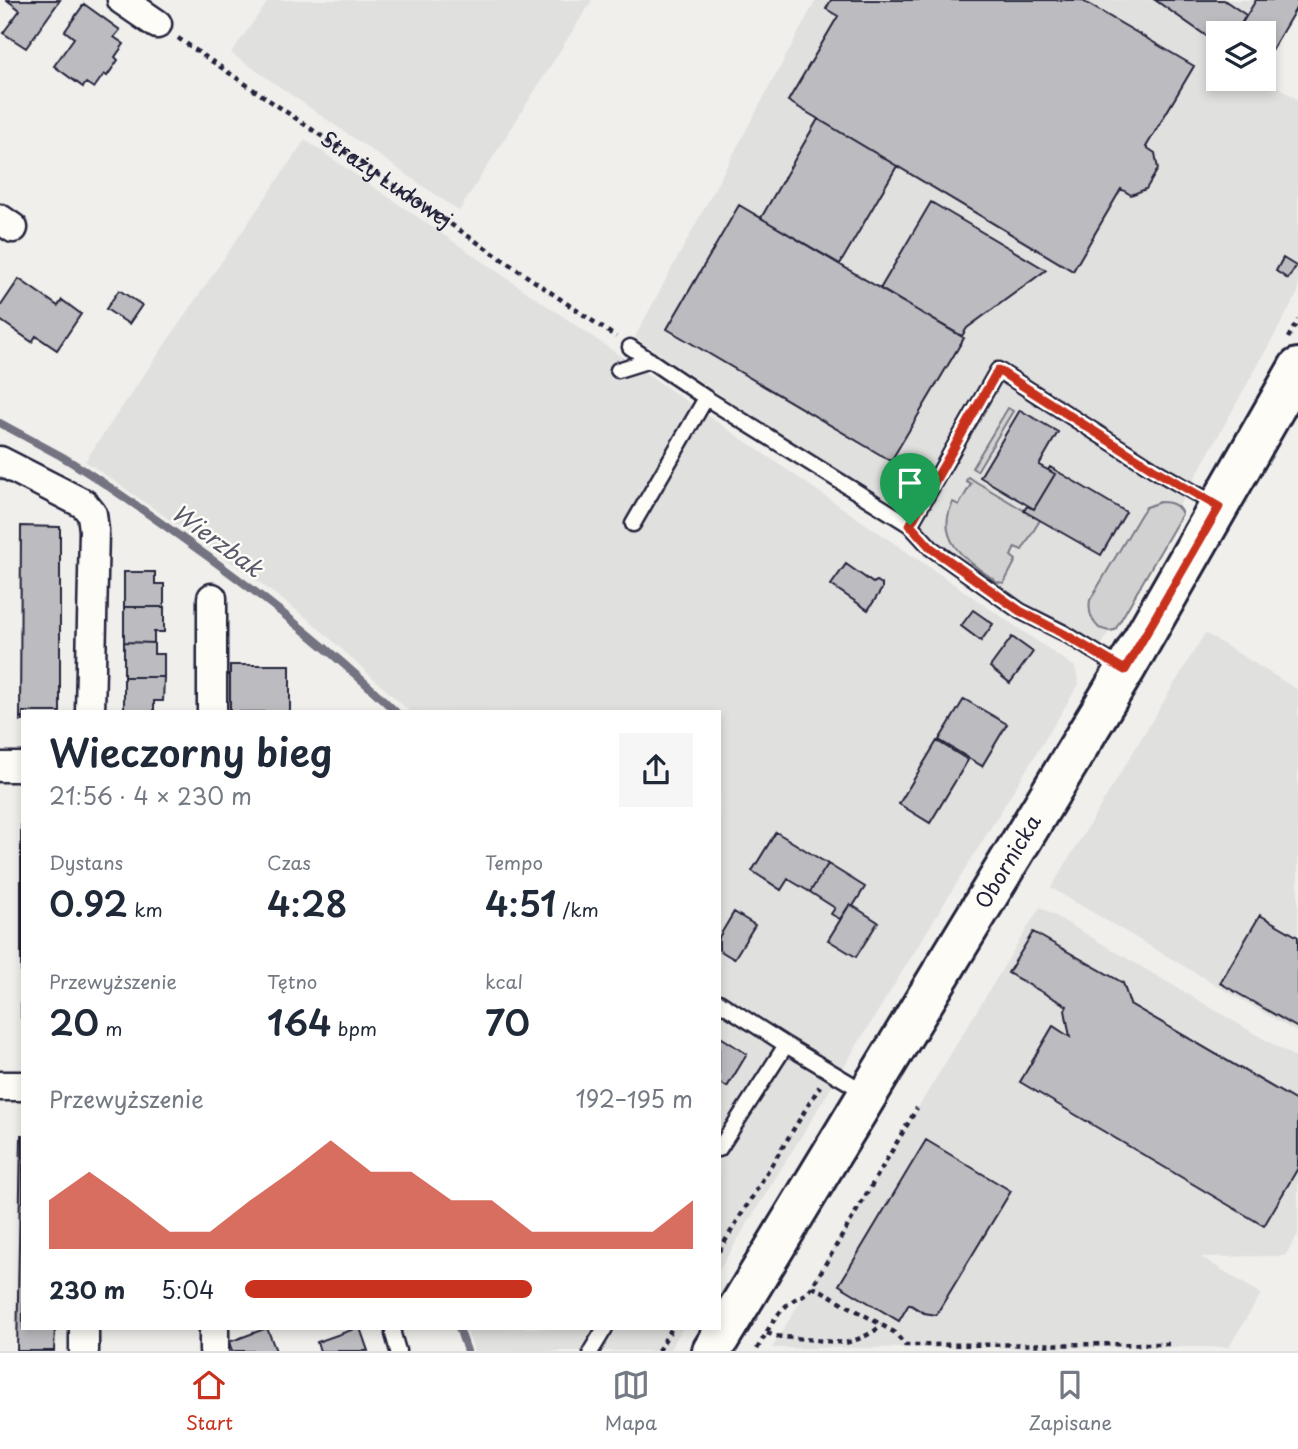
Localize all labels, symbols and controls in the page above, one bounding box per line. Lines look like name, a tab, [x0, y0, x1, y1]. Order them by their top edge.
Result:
map controls	[1206, 21, 1276, 91]
button: layers	[1206, 21, 1276, 91]
street label: Straży Ludowej	[315, 122, 460, 235]
pin	[880, 453, 940, 525]
icon: arrive	[891, 464, 929, 502]
water label: Wierzbak	[165, 495, 272, 586]
text: Wieczorny bieg	[49, 723, 332, 780]
button: share	[619, 733, 693, 807]
text: 21:56 · 4 × 230 m	[49, 778, 252, 813]
street label: Obornicka	[966, 808, 1048, 914]
text: Dystans	[49, 848, 123, 876]
text: Czas	[267, 848, 311, 876]
text: Tempo	[485, 848, 543, 876]
text: 0.92	[49, 876, 128, 929]
text: 4:28	[267, 876, 347, 929]
text: 4:51	[485, 876, 556, 929]
text: km	[128, 895, 163, 923]
text: /km	[556, 895, 599, 923]
text: Przewyższenie	[49, 967, 177, 995]
text: Tętno	[267, 967, 317, 995]
text: kcal	[485, 967, 523, 995]
text: 20	[49, 995, 99, 1048]
text: 164	[267, 995, 332, 1048]
text: 70	[485, 995, 530, 1048]
text: m	[99, 1014, 123, 1042]
text: bpm	[332, 1014, 377, 1042]
text: Przewyższenie	[49, 1081, 204, 1116]
text: 192–195 m	[576, 1081, 693, 1116]
text: 230 m	[49, 1272, 125, 1307]
text: 5:04	[161, 1272, 214, 1307]
tab: Start	[186, 1366, 233, 1436]
tab: Mapa	[605, 1366, 657, 1436]
tab: Zapisane	[1028, 1366, 1112, 1436]

